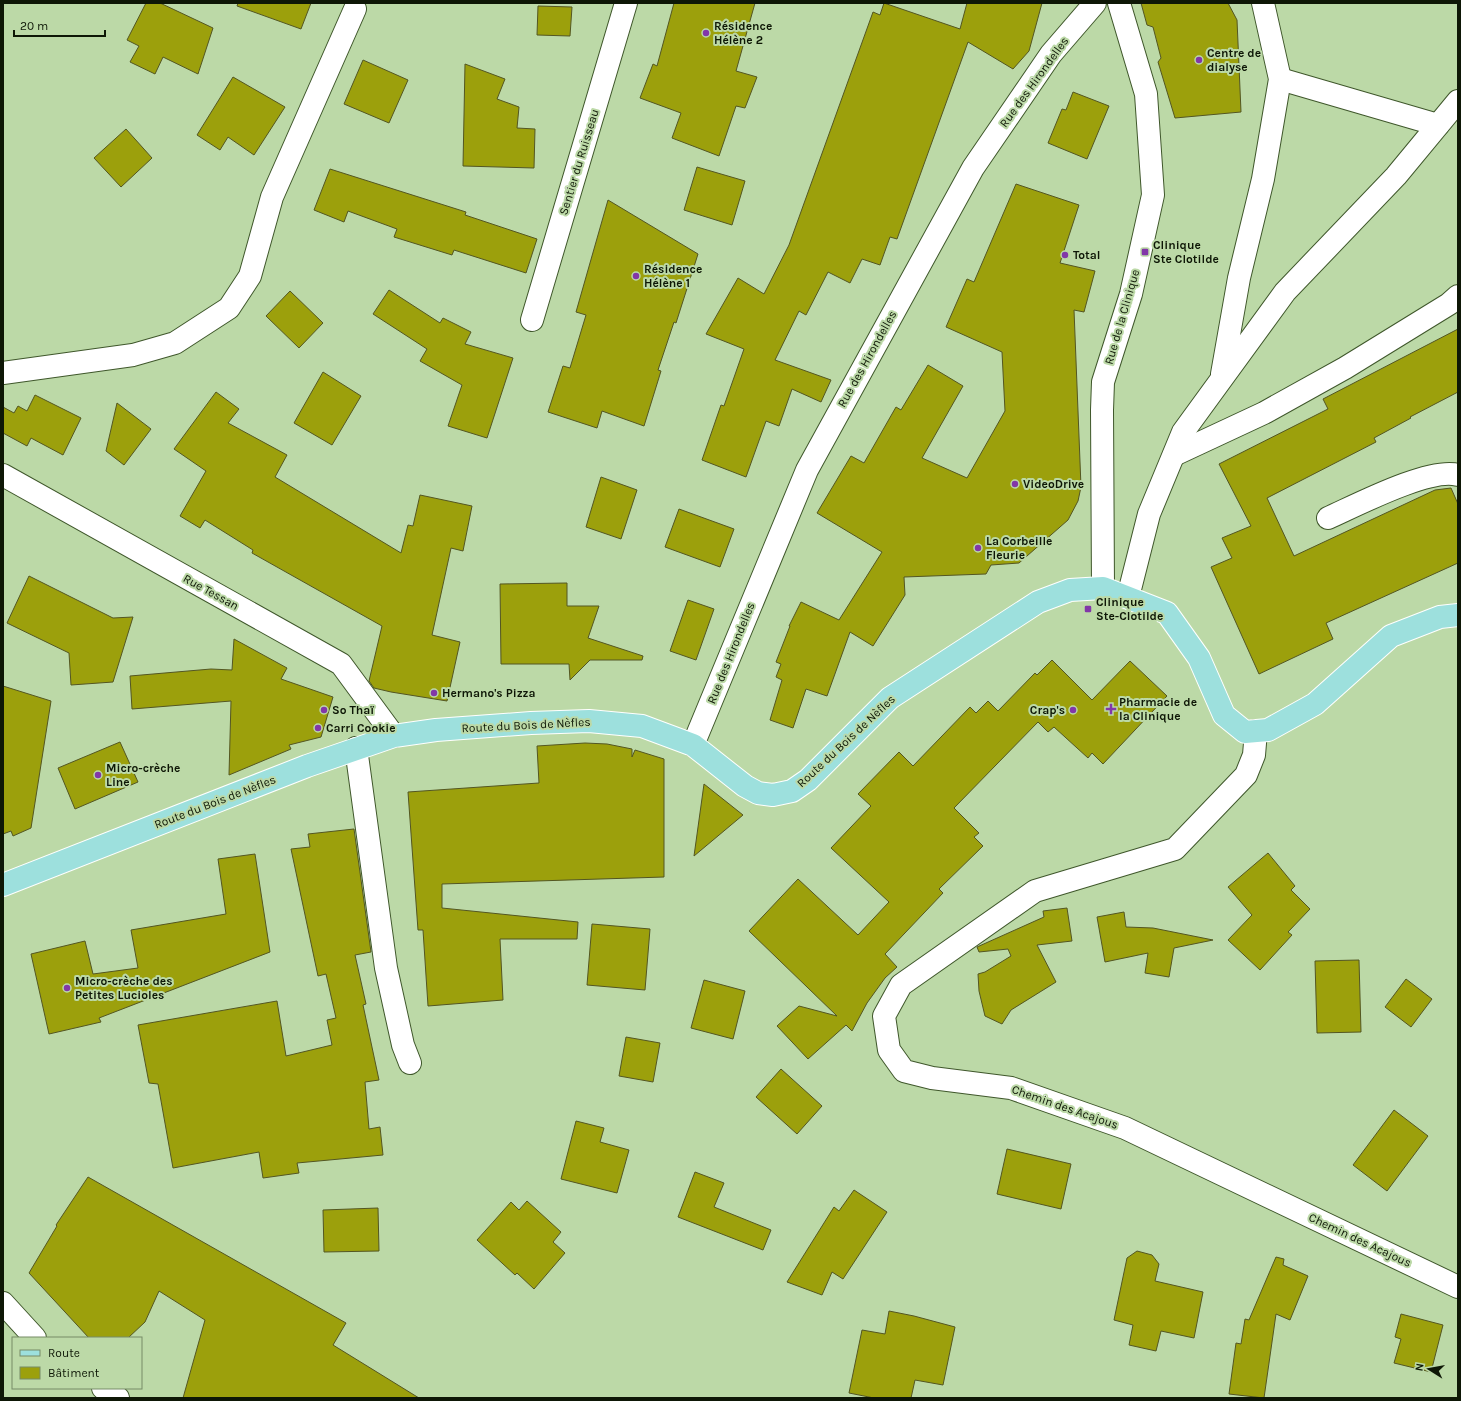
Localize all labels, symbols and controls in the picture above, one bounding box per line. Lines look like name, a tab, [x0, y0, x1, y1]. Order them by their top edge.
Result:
scale bar	[14, 12, 105, 38]
text: 20 m	[20, 19, 48, 33]
place label: Résidence Hélène 2	[714, 19, 772, 47]
marker: Résidence Hélène 2	[701, 28, 711, 38]
street label: Rue des Hirondelles	[997, 34, 1071, 130]
place label: Centre de dialyse	[1207, 46, 1261, 74]
marker: Centre de dialyse	[1194, 55, 1204, 65]
street label: Sentier du Ruisseau	[556, 107, 602, 217]
place label: Clinique Ste Clotilde	[1153, 238, 1219, 266]
marker: Clinique Ste Clotilde	[1140, 247, 1150, 257]
place label: Total	[1073, 248, 1101, 262]
marker: Total	[1060, 250, 1070, 260]
place label: Résidence Hélène 1	[644, 262, 702, 290]
street label: Rue de la Clinique	[1102, 268, 1142, 366]
marker: Résidence Hélène 1	[631, 271, 641, 281]
street label: Rue des Hirondelles	[835, 308, 899, 410]
place label: VideoDrive	[1023, 477, 1084, 491]
marker: VideoDrive	[1010, 479, 1020, 489]
place label: La Corbeille Fleurie	[986, 534, 1052, 562]
marker: La Corbeille Fleurie	[973, 543, 983, 553]
street label: Rue Tessan	[181, 571, 241, 613]
place label: Clinique Ste-Clotilde	[1096, 595, 1163, 623]
street label: Rue des Hirondelles	[704, 600, 758, 706]
marker: Clinique Ste-Clotilde	[1083, 604, 1093, 614]
place label: Hermano's Pizza	[442, 686, 536, 700]
marker: Hermano's Pizza	[429, 688, 439, 698]
street label: Route du Bois de Nèfles	[794, 692, 898, 790]
place label: Pharmacie de la Clinique	[1119, 695, 1197, 723]
place label: So Thaï	[332, 703, 374, 717]
place label: Crap's	[1030, 703, 1065, 717]
marker: Pharmacie de la Clinique	[1106, 704, 1116, 714]
marker: So Thaï	[319, 705, 329, 715]
marker: Crap's	[1068, 705, 1078, 715]
street label: Route du Bois de Nèfles	[461, 715, 591, 735]
place label: Carri Cookie	[326, 721, 396, 735]
marker: Carri Cookie	[313, 723, 323, 733]
place label: Micro-crèche Line	[106, 761, 180, 789]
marker: Micro-crèche Line	[93, 770, 103, 780]
street label: Route du Bois de Nèfles	[152, 772, 278, 832]
place label: Micro-crèche des Petites Lucioles	[75, 974, 172, 1002]
marker: Micro-crèche des Petites Lucioles	[62, 983, 72, 993]
street label: Chemin des Acajous	[1010, 1082, 1120, 1132]
street label: Chemin des Acajous	[1306, 1210, 1414, 1270]
legend	[12, 1337, 142, 1389]
text: Route	[48, 1346, 80, 1360]
north arrow	[1409, 1349, 1449, 1389]
text: N	[1413, 1362, 1427, 1372]
text: Bâtiment	[48, 1366, 100, 1380]

